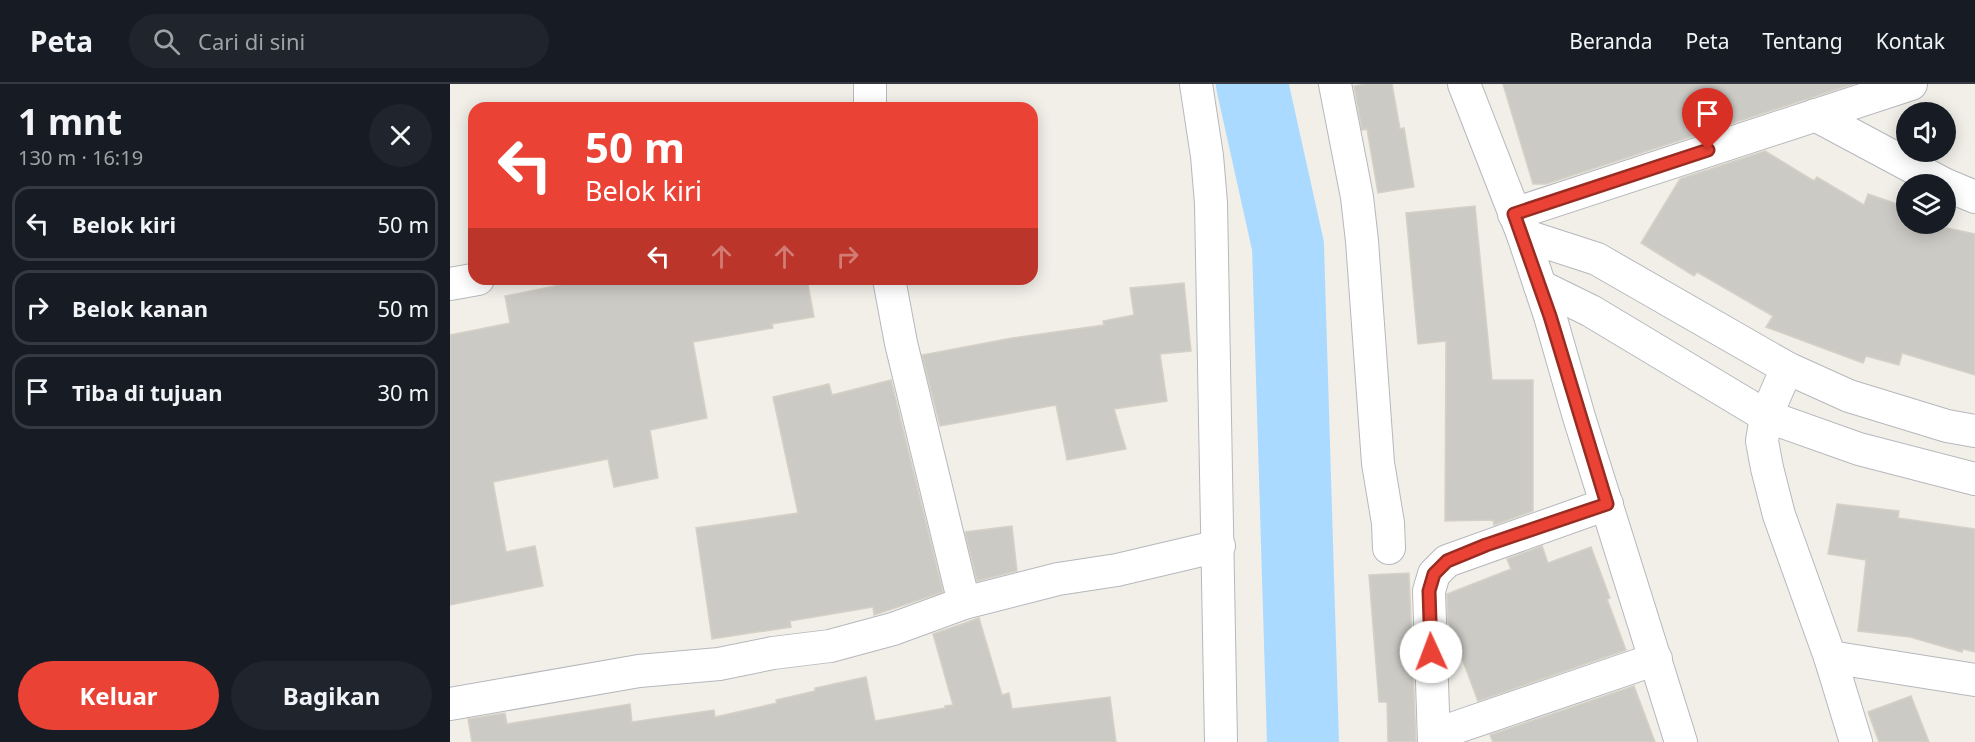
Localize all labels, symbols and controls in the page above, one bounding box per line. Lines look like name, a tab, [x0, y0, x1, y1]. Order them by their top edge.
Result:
search box	[129, 14, 549, 68]
text: Peta	[30, 22, 93, 60]
icon: search	[150, 25, 183, 58]
text: Cari di sini	[198, 26, 305, 56]
text: Beranda	[1569, 27, 1653, 55]
text: Peta	[1686, 27, 1729, 55]
text: Tentang	[1762, 27, 1843, 55]
text: Kontak	[1876, 27, 1945, 55]
pin	[1682, 88, 1733, 150]
text: 1 mnt	[18, 97, 122, 146]
icon: arrive	[1691, 97, 1724, 130]
map controls	[1896, 102, 1956, 234]
button: sound	[1896, 102, 1956, 162]
button: close	[369, 104, 432, 167]
text: 50 m	[585, 118, 685, 175]
icon: left	[486, 126, 564, 204]
text: 130 m · 16:19	[18, 144, 143, 171]
text: Belok kiri	[585, 172, 702, 209]
button: layers	[1896, 174, 1956, 234]
icon: left	[21, 207, 54, 240]
text: Belok kiri	[72, 209, 176, 239]
text: 50 m	[378, 209, 429, 239]
icon: left	[642, 240, 675, 273]
icon: ahead	[705, 240, 738, 273]
icon: ahead	[768, 240, 801, 273]
icon: right	[831, 240, 864, 273]
icon: right	[21, 291, 54, 324]
text: Belok kanan	[72, 293, 208, 323]
text: 50 m	[378, 293, 429, 323]
icon: arrive	[21, 375, 54, 408]
text: Tiba di tujuan	[72, 377, 222, 407]
text: 30 m	[378, 377, 429, 407]
position arrow	[1399, 620, 1463, 684]
button: Keluar	[18, 661, 219, 730]
button: Bagikan	[231, 661, 432, 730]

